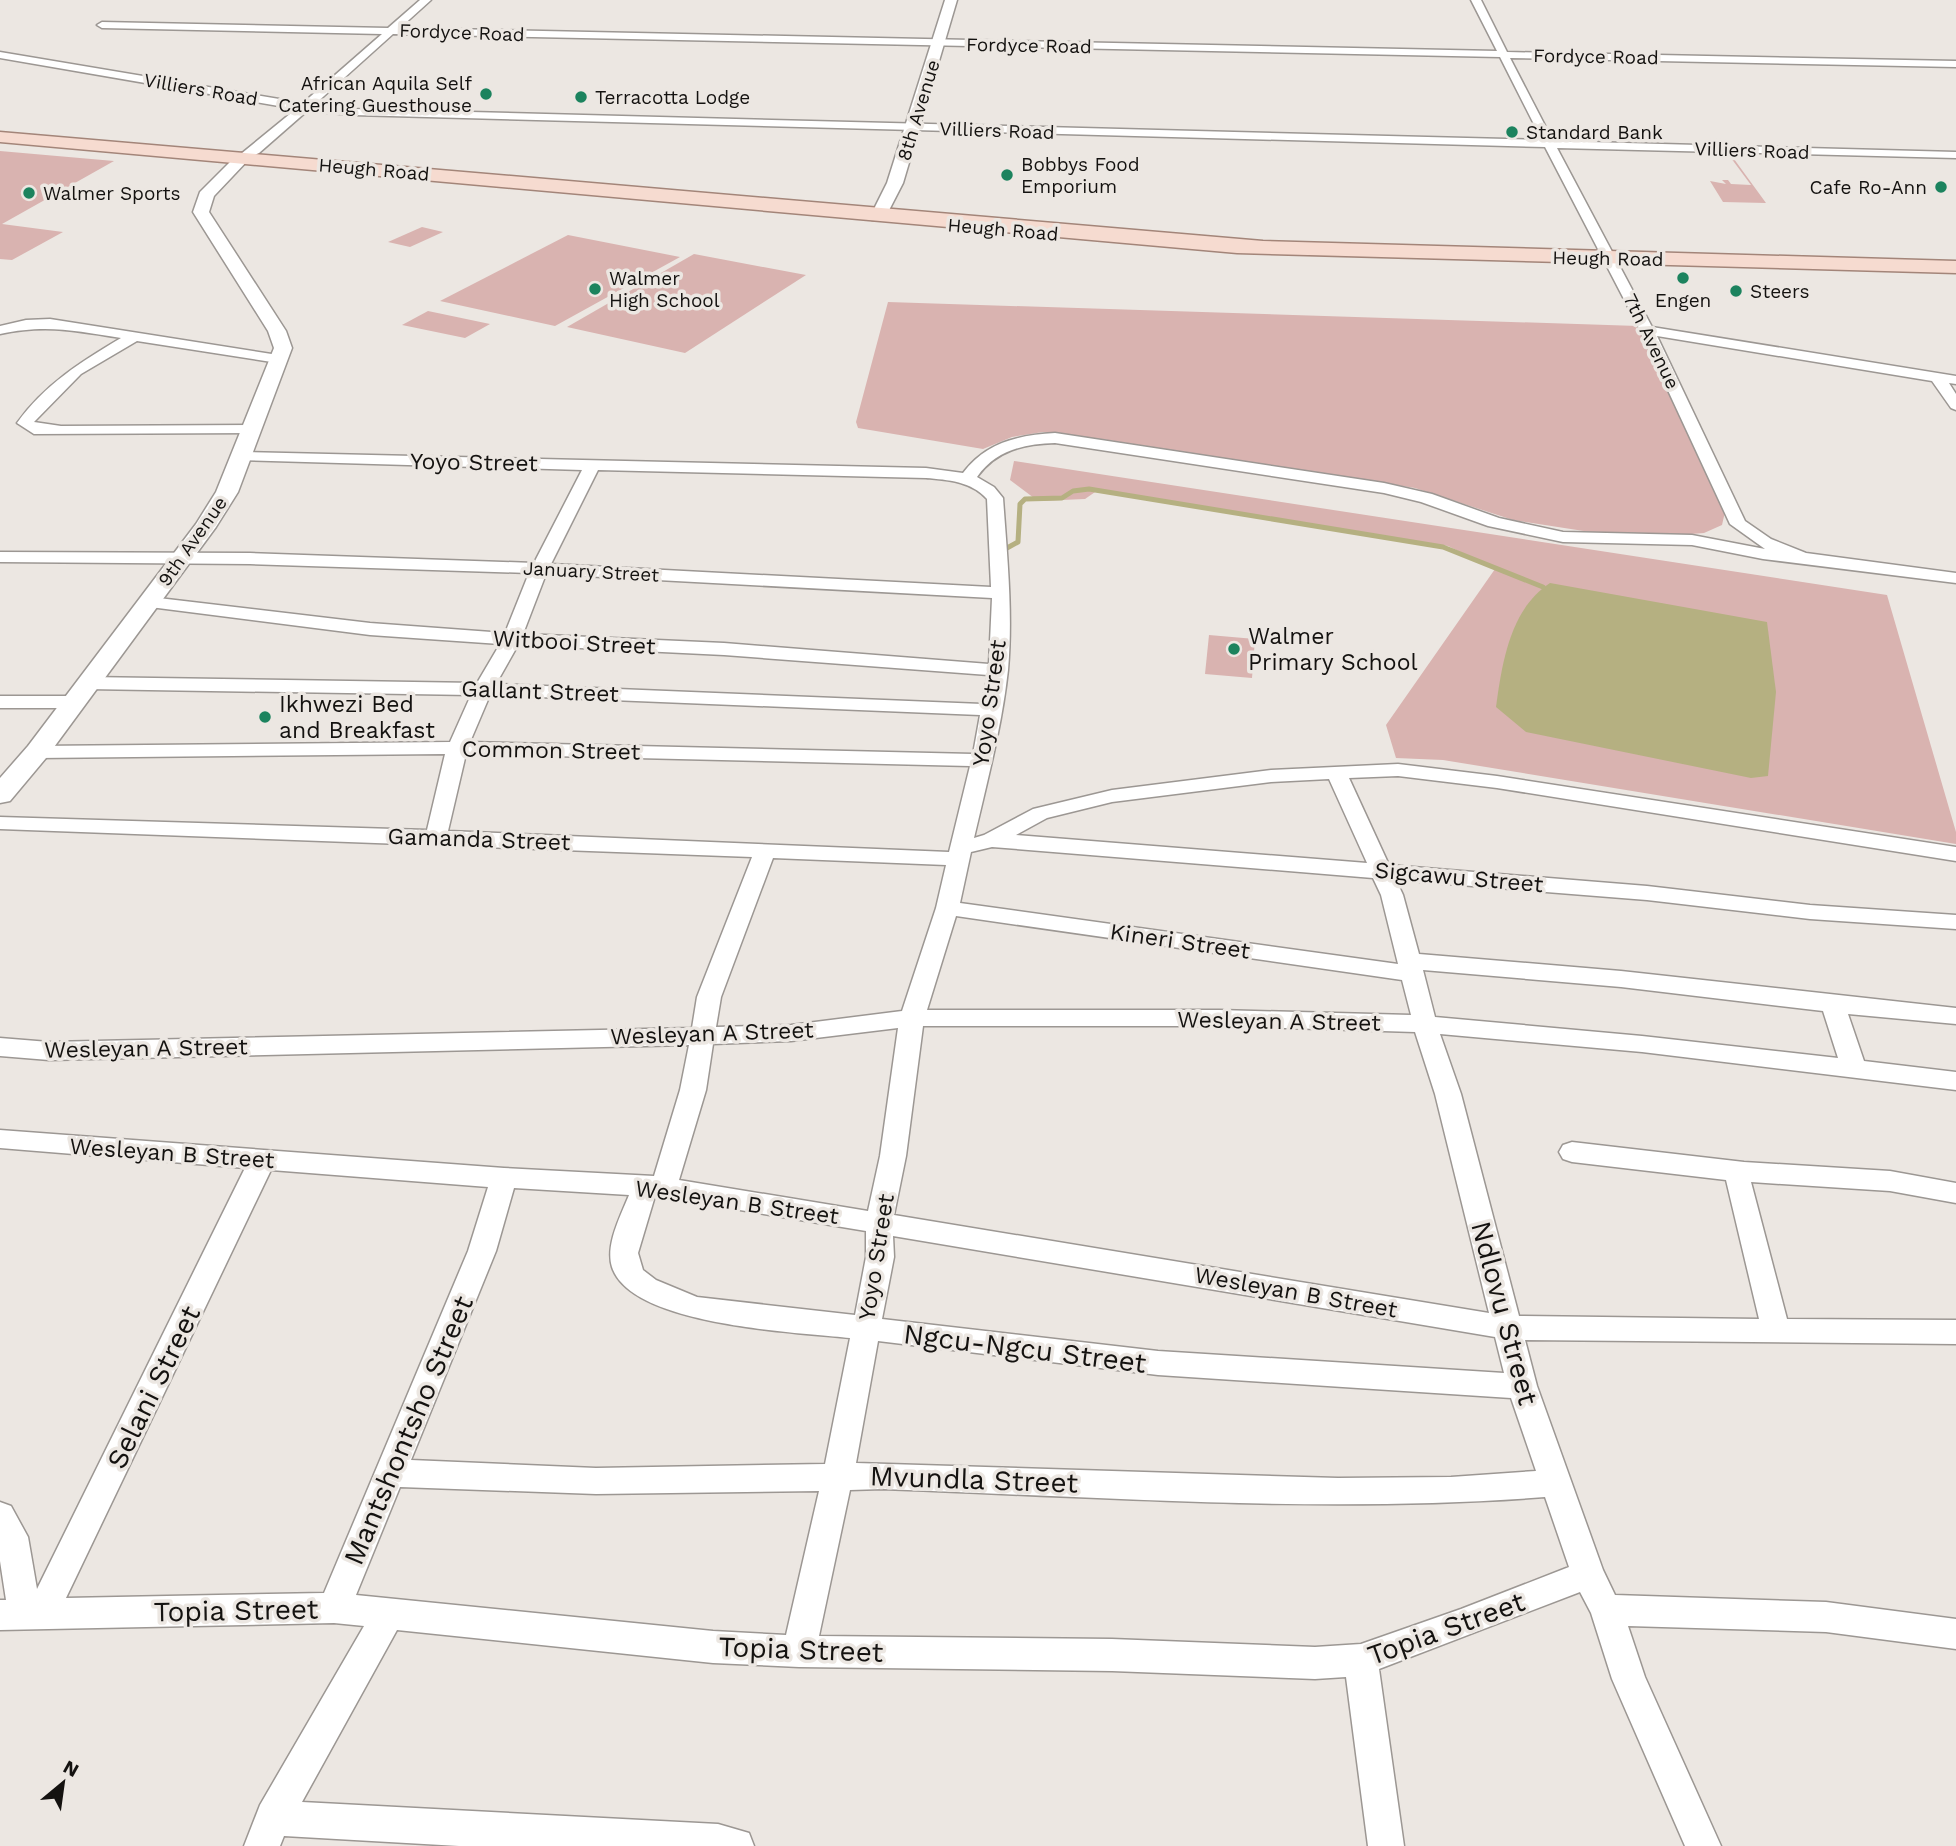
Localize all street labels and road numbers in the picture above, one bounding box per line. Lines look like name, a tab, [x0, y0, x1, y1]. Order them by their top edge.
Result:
street label: Fordyce Road	[399, 19, 525, 46]
street label: Fordyce Road	[966, 33, 1092, 58]
street label: Fordyce Road	[1533, 44, 1659, 69]
street label: 8th Avenue	[892, 57, 945, 163]
street label: Villiers Road	[142, 68, 260, 111]
street label: Villiers Road	[939, 117, 1055, 144]
street label: Villiers Road	[1694, 137, 1810, 164]
street label: Heugh Road	[318, 153, 430, 186]
street label: Heugh Road	[947, 213, 1059, 246]
street label: Heugh Road	[1552, 246, 1664, 271]
street label: 7th Avenue	[1619, 290, 1685, 393]
street label: Yoyo Street	[410, 448, 538, 477]
street label: 9th Avenue	[153, 492, 232, 591]
street label: January Street	[522, 556, 660, 587]
street label: Witbooi Street	[492, 625, 656, 660]
street label: Yoyo Street	[967, 638, 1012, 768]
street label: Gallant Street	[461, 675, 620, 708]
street label: Common Street	[462, 735, 641, 766]
street label: Gamanda Street	[387, 823, 571, 856]
street label: Sigcawu Street	[1374, 857, 1545, 898]
street label: Kineri Street	[1108, 918, 1252, 965]
street label: Wesleyan A Street	[1177, 1006, 1381, 1037]
street label: Wesleyan A Street	[610, 1016, 815, 1051]
street label: Wesleyan A Street	[44, 1033, 248, 1064]
street label: Wesleyan B Street	[69, 1133, 276, 1174]
street label: Wesleyan B Street	[633, 1175, 841, 1230]
street label: Yoyo Street	[853, 1192, 900, 1322]
street label: Ndlovu Street	[1464, 1218, 1545, 1409]
street label: Wesleyan B Street	[1193, 1261, 1400, 1324]
street label: Mantshontsho Street	[337, 1291, 480, 1570]
street label: Selani Street	[100, 1300, 207, 1474]
street label: Ngcu-Ngcu Street	[902, 1317, 1148, 1380]
street label: Mvundla Street	[869, 1459, 1079, 1500]
street label: Topia Street	[1363, 1585, 1529, 1672]
street label: Topia Street	[153, 1593, 319, 1628]
street label: Topia Street	[718, 1630, 884, 1669]

